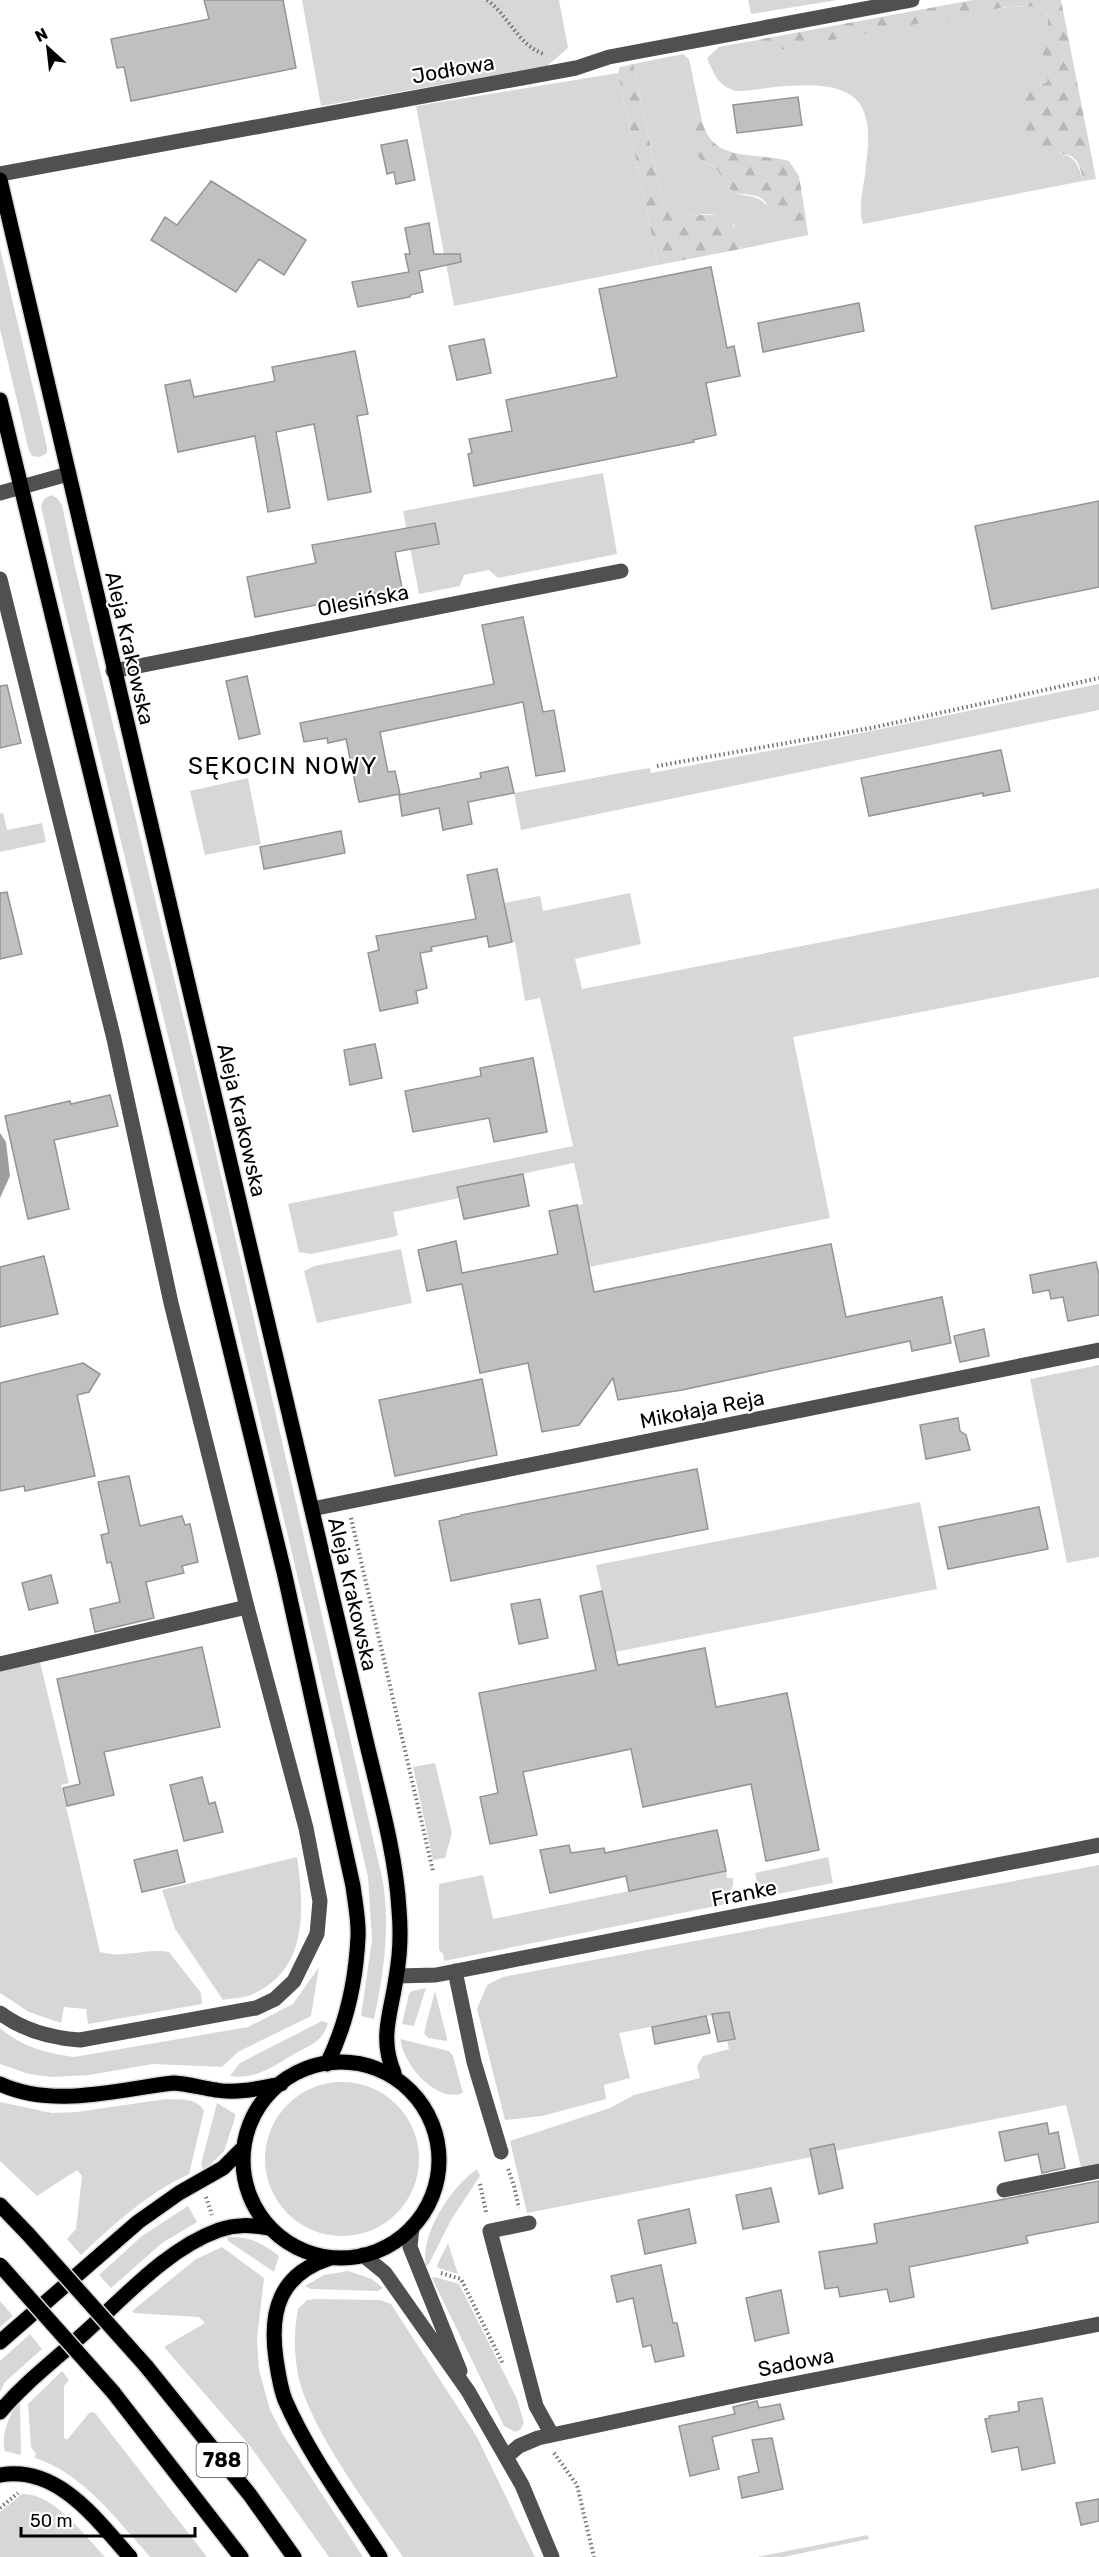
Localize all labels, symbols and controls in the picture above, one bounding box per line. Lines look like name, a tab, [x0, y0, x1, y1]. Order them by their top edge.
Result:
north arrow	[18, 18, 78, 78]
text: N	[32, 24, 51, 46]
street label: Jodłowa	[410, 49, 496, 89]
street label: Aleja Krakowska	[100, 569, 160, 727]
street label: Olesińska	[315, 579, 411, 621]
district label: SĘKOCIN NOWY	[188, 752, 378, 780]
street label: Aleja Krakowska	[212, 1041, 272, 1199]
street label: Mikołaja Reja	[638, 1385, 766, 1433]
street label: Aleja Krakowska	[323, 1515, 383, 1673]
street label: Franke	[709, 1874, 779, 1912]
street label: Sadowa	[756, 2342, 836, 2382]
road number: 788	[196, 2443, 248, 2477]
scale bar	[21, 2500, 195, 2538]
text: 50 m	[30, 2510, 73, 2532]

